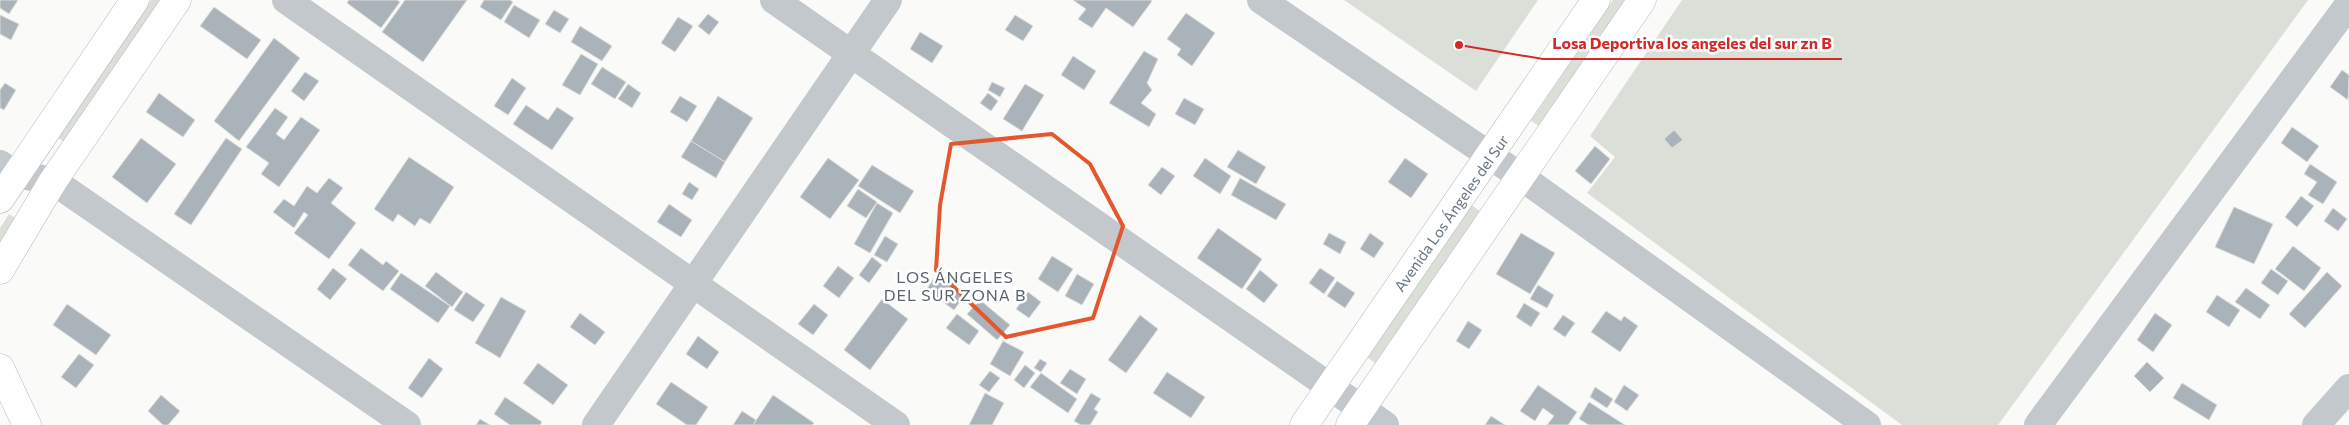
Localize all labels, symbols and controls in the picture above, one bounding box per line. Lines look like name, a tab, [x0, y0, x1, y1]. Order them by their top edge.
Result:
callout: Losa Deportiva los angeles del sur zn B	[1543, 28, 1842, 59]
text: Losa Deportiva los angeles del sur zn B	[1552, 33, 1832, 52]
street label: Avenida Los Ángeles del Sur	[1389, 131, 1512, 295]
district label: LOS ÁNGELES DEL SUR ZONA B	[884, 267, 1026, 304]

